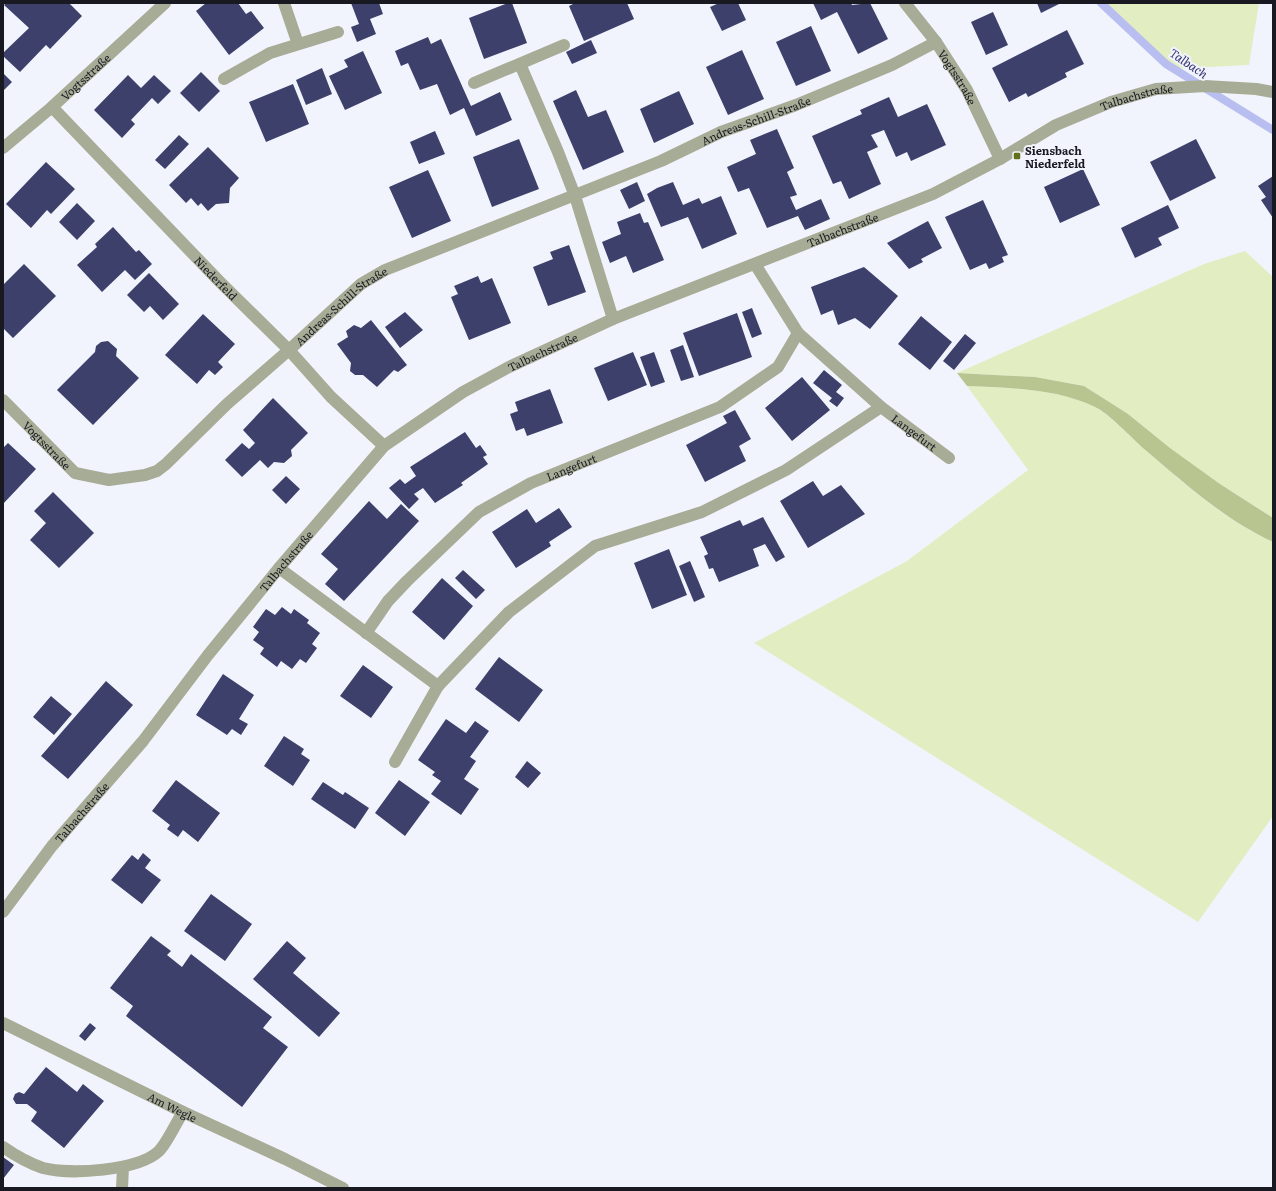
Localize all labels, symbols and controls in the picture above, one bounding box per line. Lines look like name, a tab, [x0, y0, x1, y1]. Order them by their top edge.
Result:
water label: Talbach	[1166, 44, 1212, 82]
street label: Vogtsstraße	[935, 46, 981, 107]
street label: Vogtsstraße	[57, 49, 114, 103]
street label: Talbachstraße	[1097, 80, 1174, 114]
street label: Andreas-Schill-Straße	[698, 92, 813, 148]
place label: Siensbach Niederfeld	[1025, 142, 1085, 171]
marker: Siensbach Niederfeld	[1012, 151, 1022, 161]
street label: Talbachstraße	[804, 208, 881, 251]
street label: Niederfeld	[191, 252, 242, 304]
street label: Andreas-Schill-Straße	[291, 262, 390, 349]
street label: Talbachstraße	[505, 328, 580, 375]
street label: Langefurt	[889, 410, 941, 455]
street label: Vogtsstraße	[20, 417, 75, 473]
street label: Langefurt	[544, 449, 599, 484]
street label: Talbachstraße	[255, 527, 316, 595]
street label: Talbachstraße	[51, 778, 112, 846]
street label: Am Wegle	[145, 1088, 200, 1125]

